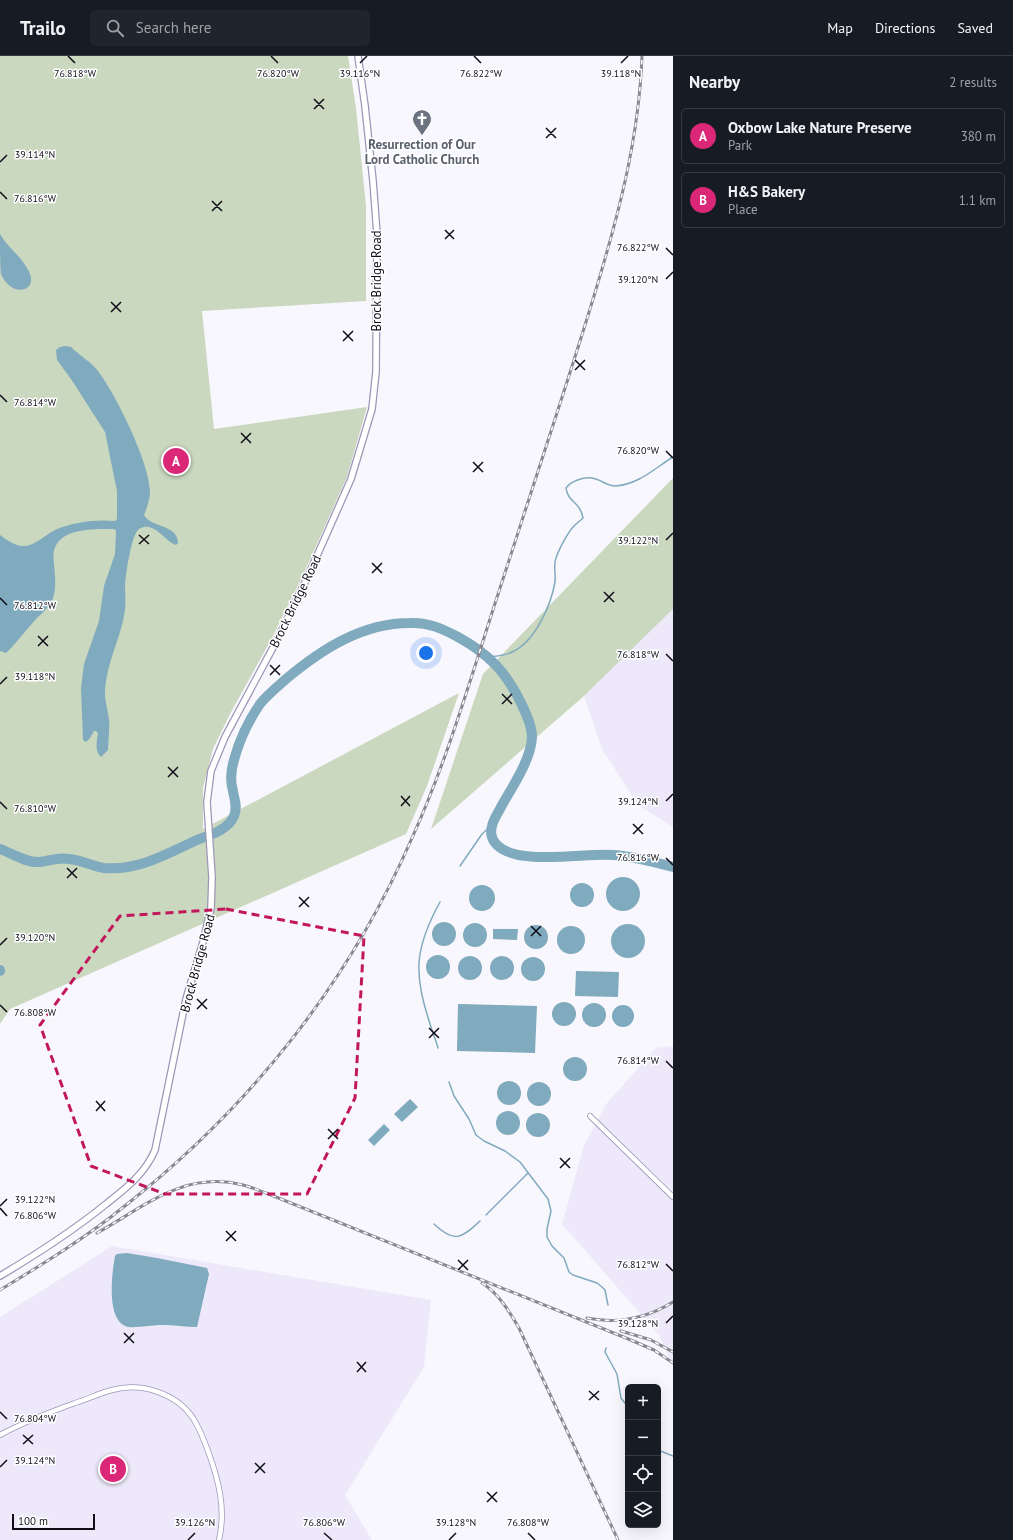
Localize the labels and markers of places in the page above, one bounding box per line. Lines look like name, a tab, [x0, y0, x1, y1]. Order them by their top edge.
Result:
church icon: Resurrection of Our Lord Catholic Church	[411, 108, 433, 136]
place label: Resurrection of Our Lord Catholic Church	[365, 136, 479, 168]
pin: A	[163, 446, 189, 476]
pin: B	[100, 1454, 126, 1484]

